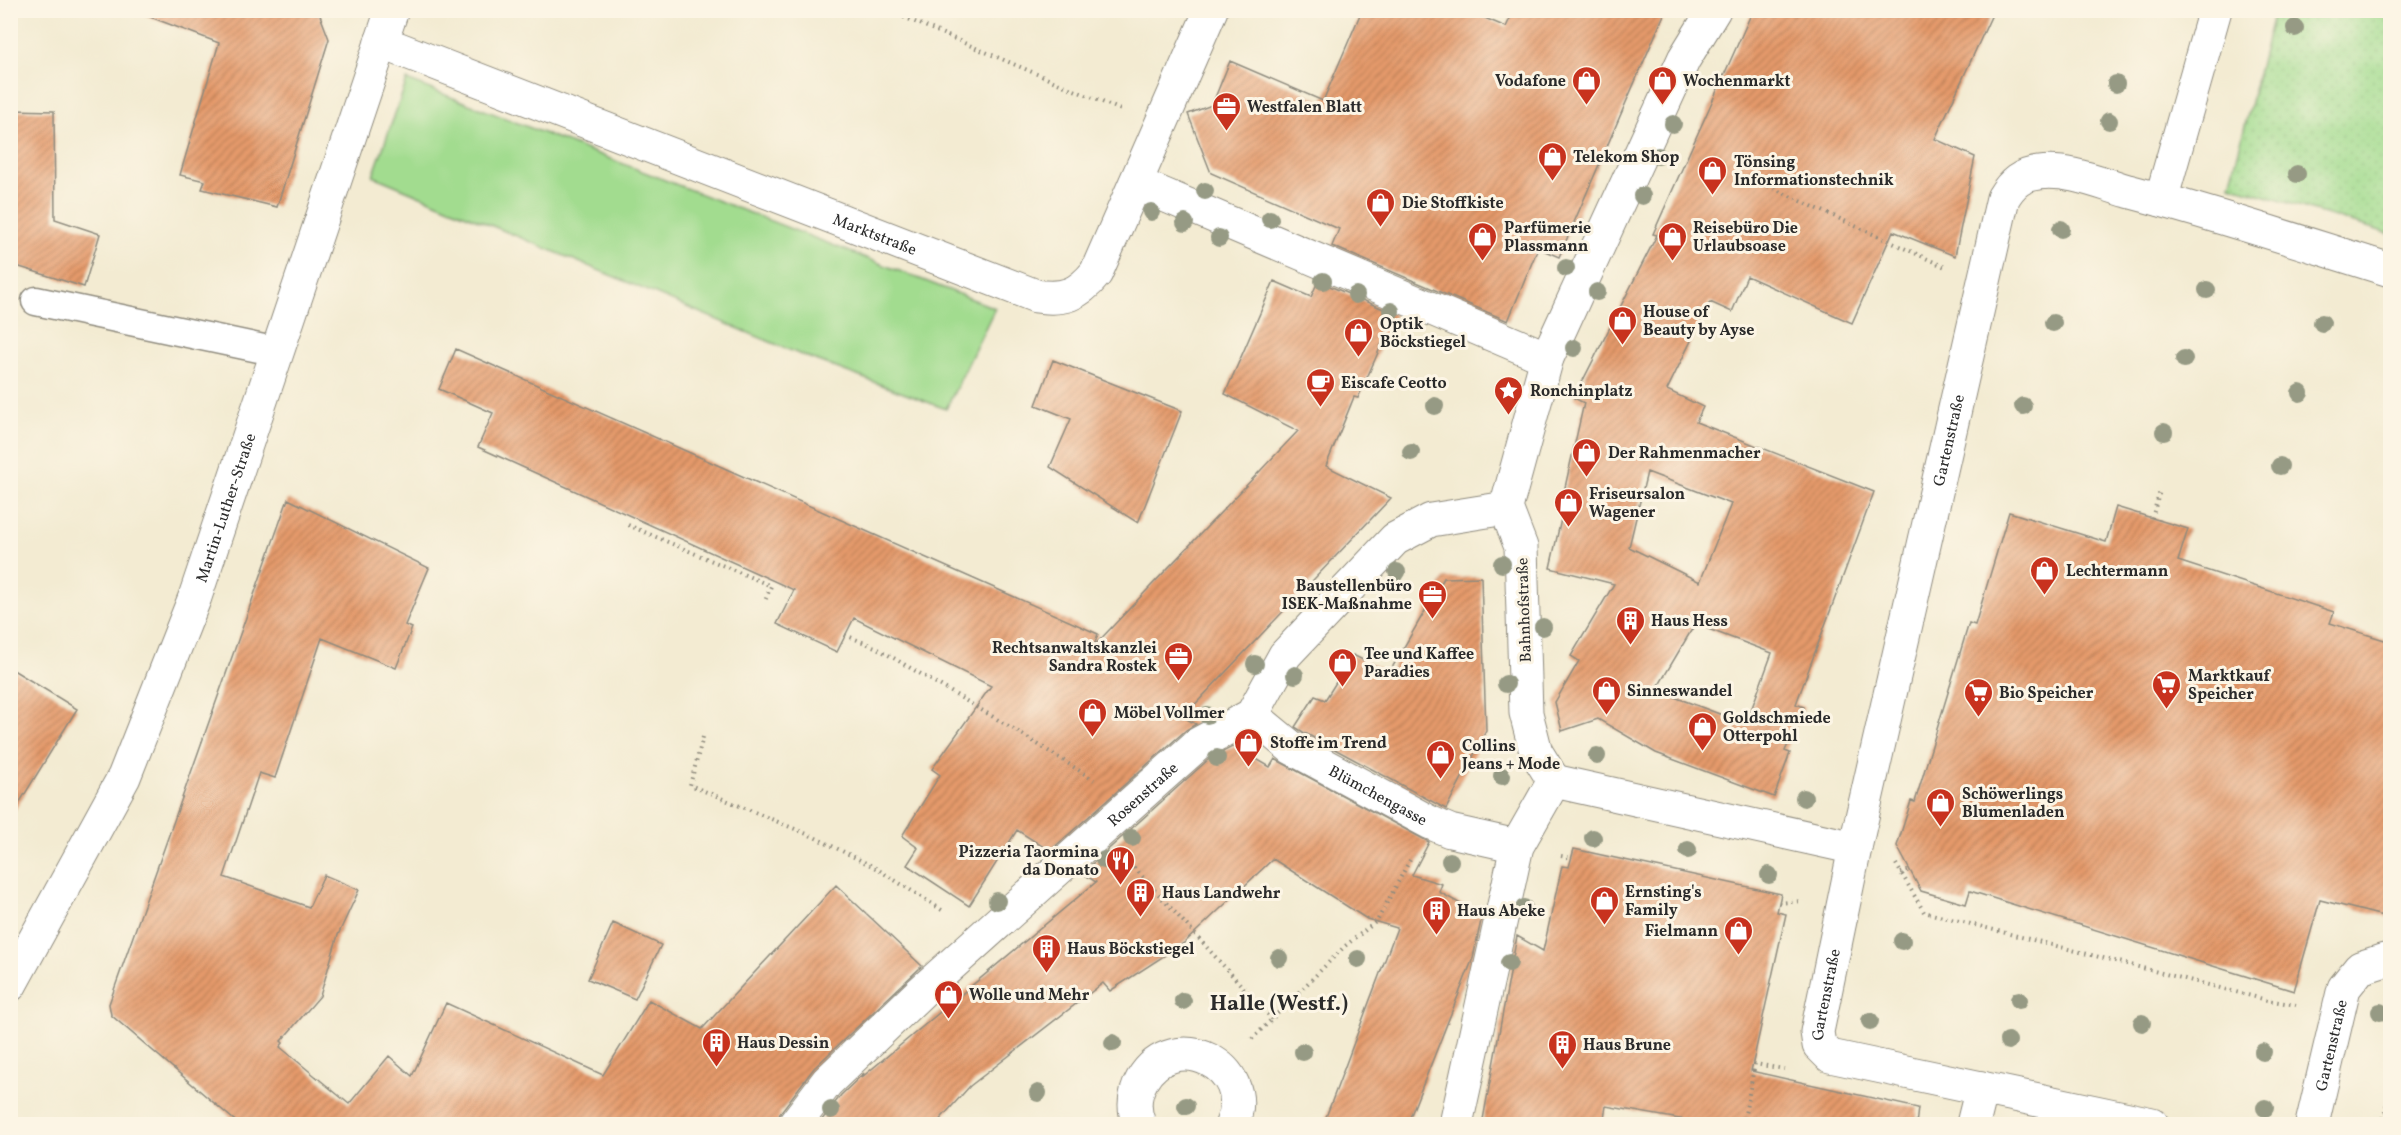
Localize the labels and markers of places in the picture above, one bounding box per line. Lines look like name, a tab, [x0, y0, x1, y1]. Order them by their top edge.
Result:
shop icon: Vodafone	[1571, 64, 1603, 106]
shop icon: Wochenmarkt	[1646, 64, 1678, 106]
place label: Vodafone	[1495, 71, 1566, 93]
place label: Wochenmarkt	[1683, 71, 1791, 93]
office icon: Westfalen Blatt	[1210, 90, 1242, 132]
place label: Westfalen Blatt	[1247, 97, 1362, 119]
shop icon: Telekom Shop	[1536, 140, 1568, 182]
place label: Telekom Shop	[1573, 147, 1679, 169]
place label: Tönsing Informationstechnik	[1734, 152, 1894, 192]
shop icon: Tönsing Informationstechnik	[1697, 154, 1729, 196]
shop icon: Die Stoffkiste	[1365, 186, 1397, 228]
place label: Die Stoffkiste	[1402, 193, 1504, 215]
place label: Parfümerie Plassmann	[1504, 218, 1591, 258]
place label: Reisebüro Die Urlaubsoase	[1693, 218, 1798, 258]
shop icon: Parfümerie Plassmann	[1467, 220, 1499, 262]
shop icon: Reisebüro Die Urlaubsoase	[1656, 220, 1688, 262]
place label: House of Beauty by Ayse	[1643, 302, 1754, 342]
shop icon: House of Beauty by Ayse	[1606, 304, 1638, 346]
place label: Optik Böckstiegel	[1380, 314, 1467, 354]
shop icon: Optik Böckstiegel	[1343, 316, 1375, 358]
cafe icon: Eiscafe Ceotto	[1304, 366, 1336, 408]
place label: Eiscafe Ceotto	[1341, 373, 1447, 395]
place icon: Ronchinplatz	[1493, 374, 1525, 416]
place label: Ronchinplatz	[1530, 381, 1632, 403]
shop icon: Der Rahmenmacher	[1571, 436, 1603, 478]
place label: Der Rahmenmacher	[1608, 443, 1761, 465]
place label: Friseursalon Wagener	[1589, 484, 1686, 524]
shop icon: Friseursalon Wagener	[1552, 486, 1584, 528]
shop icon: Lechtermann	[2029, 554, 2061, 596]
place label: Lechtermann	[2066, 561, 2169, 583]
place label: Baustellenbüro ISEK-Maßnahme	[1282, 576, 1412, 616]
office icon: Baustellenbüro ISEK-Maßnahme	[1417, 578, 1449, 620]
building icon: Haus Hess	[1614, 604, 1646, 646]
place label: Haus Hess	[1651, 611, 1728, 633]
place label: Rechtsanwaltskanzlei Sandra Rostek	[992, 638, 1157, 678]
office icon: Rechtsanwaltskanzlei Sandra Rostek	[1162, 640, 1194, 682]
place label: Tee und Kaffee Paradies	[1364, 644, 1474, 684]
shop icon: Tee und Kaffee Paradies	[1327, 646, 1359, 688]
place label: Marktkauf Speicher	[2188, 666, 2272, 706]
supermarket icon: Marktkauf Speicher	[2151, 668, 2183, 710]
shop icon: Sinneswandel	[1590, 674, 1622, 716]
supermarket icon: Bio Speicher	[1962, 676, 1994, 718]
place label: Sinneswandel	[1627, 681, 1733, 703]
place label: Bio Speicher	[1999, 683, 2094, 705]
shop icon: Möbel Vollmer	[1077, 696, 1109, 738]
place label: Möbel Vollmer	[1114, 703, 1225, 725]
place label: Goldschmiede Otterpohl	[1723, 708, 1831, 748]
shop icon: Goldschmiede Otterpohl	[1686, 710, 1718, 752]
shop icon: Stoffe im Trend	[1233, 726, 1265, 768]
place label: Stoffe im Trend	[1270, 733, 1387, 755]
place label: Collins Jeans + Mode	[1461, 736, 1560, 776]
shop icon: Collins Jeans + Mode	[1425, 738, 1457, 780]
place label: Schöwerlings Blumenladen	[1962, 784, 2065, 824]
shop icon: Schöwerlings Blumenladen	[1925, 786, 1957, 828]
place label: Pizzeria Taormina da Donato	[959, 842, 1099, 882]
restaurant icon: Pizzeria Taormina da Donato	[1104, 844, 1136, 886]
building icon: Haus Landwehr	[1125, 876, 1157, 918]
place label: Ernsting's Family	[1625, 882, 1702, 922]
place label: Haus Landwehr	[1162, 883, 1281, 905]
shop icon: Ernsting's Family	[1588, 884, 1620, 926]
building icon: Haus Abeke	[1420, 894, 1452, 936]
place label: Haus Abeke	[1457, 901, 1545, 923]
shop icon: Fielmann	[1723, 914, 1755, 956]
place label: Fielmann	[1645, 921, 1718, 943]
building icon: Haus Böckstiegel	[1030, 932, 1062, 974]
place label: Haus Böckstiegel	[1067, 939, 1195, 961]
shop icon: Wolle und Mehr	[932, 978, 964, 1020]
place label: Wolle und Mehr	[969, 985, 1090, 1007]
building icon: Haus Dessin	[700, 1026, 732, 1068]
building icon: Haus Brune	[1546, 1028, 1578, 1070]
place label: Haus Dessin	[737, 1033, 830, 1055]
place label: Haus Brune	[1583, 1035, 1671, 1057]

